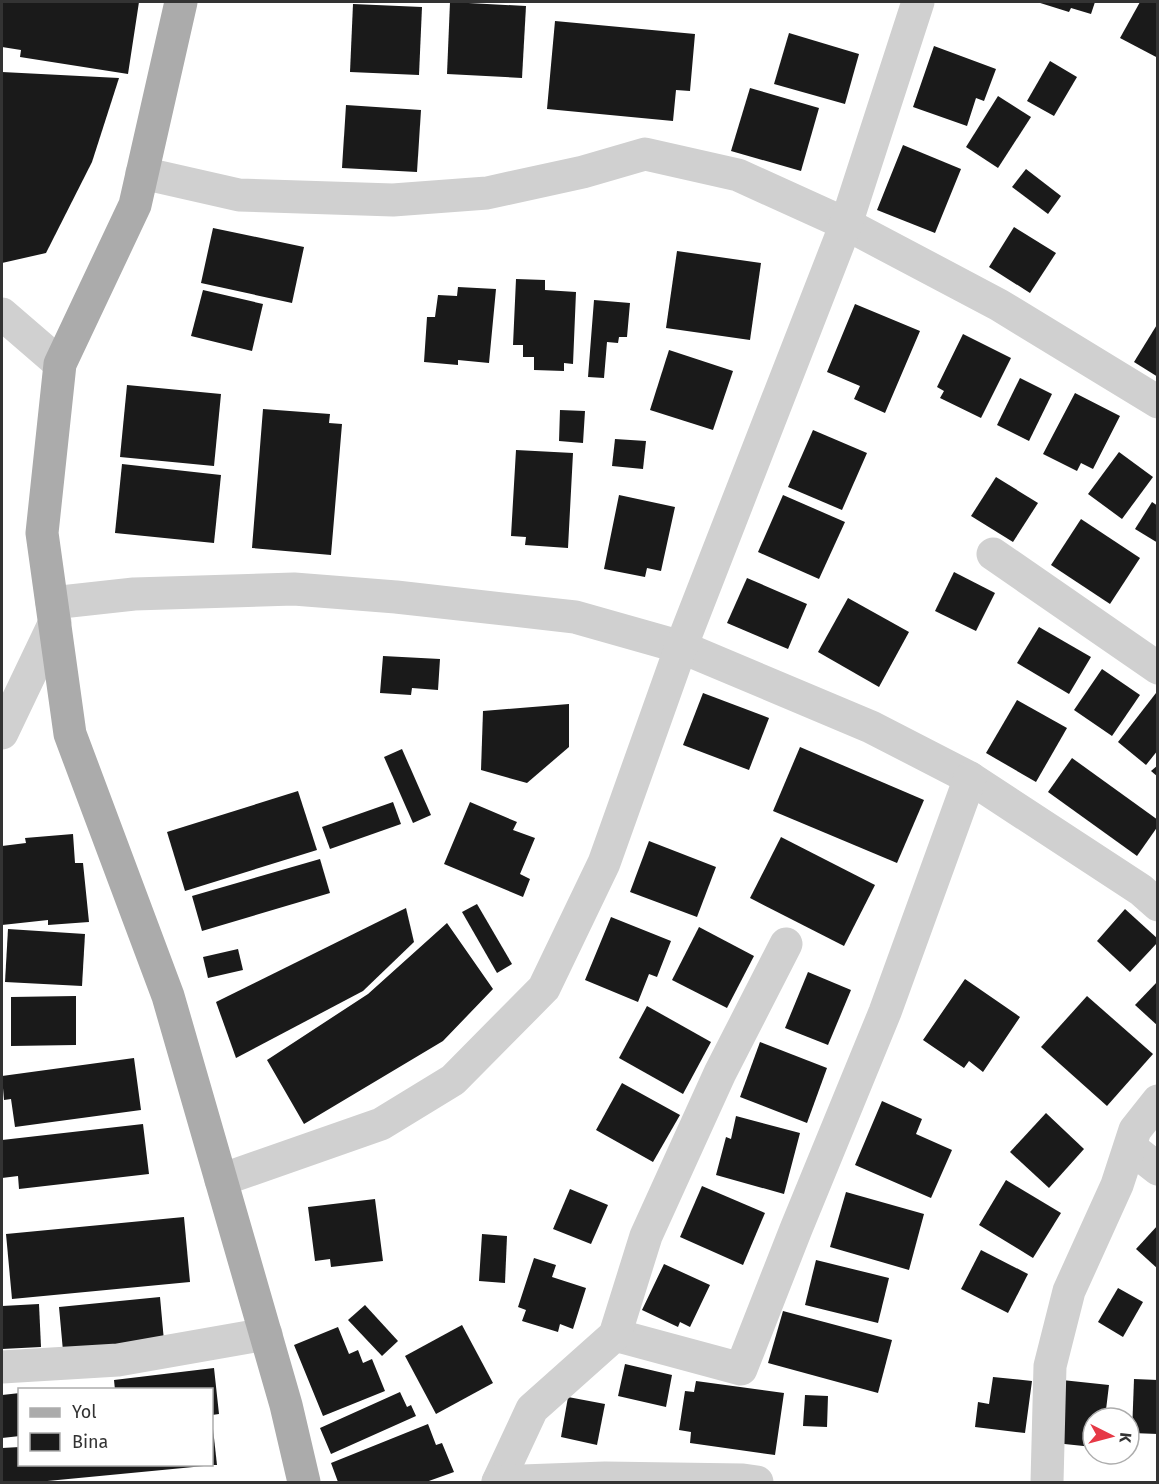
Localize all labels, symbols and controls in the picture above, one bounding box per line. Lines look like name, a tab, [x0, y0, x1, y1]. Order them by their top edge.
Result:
legend	[18, 1388, 213, 1466]
text: Yol	[72, 1401, 97, 1423]
north arrow	[1081, 1406, 1141, 1466]
text: Bina	[72, 1431, 108, 1453]
text: K	[1115, 1431, 1135, 1444]

